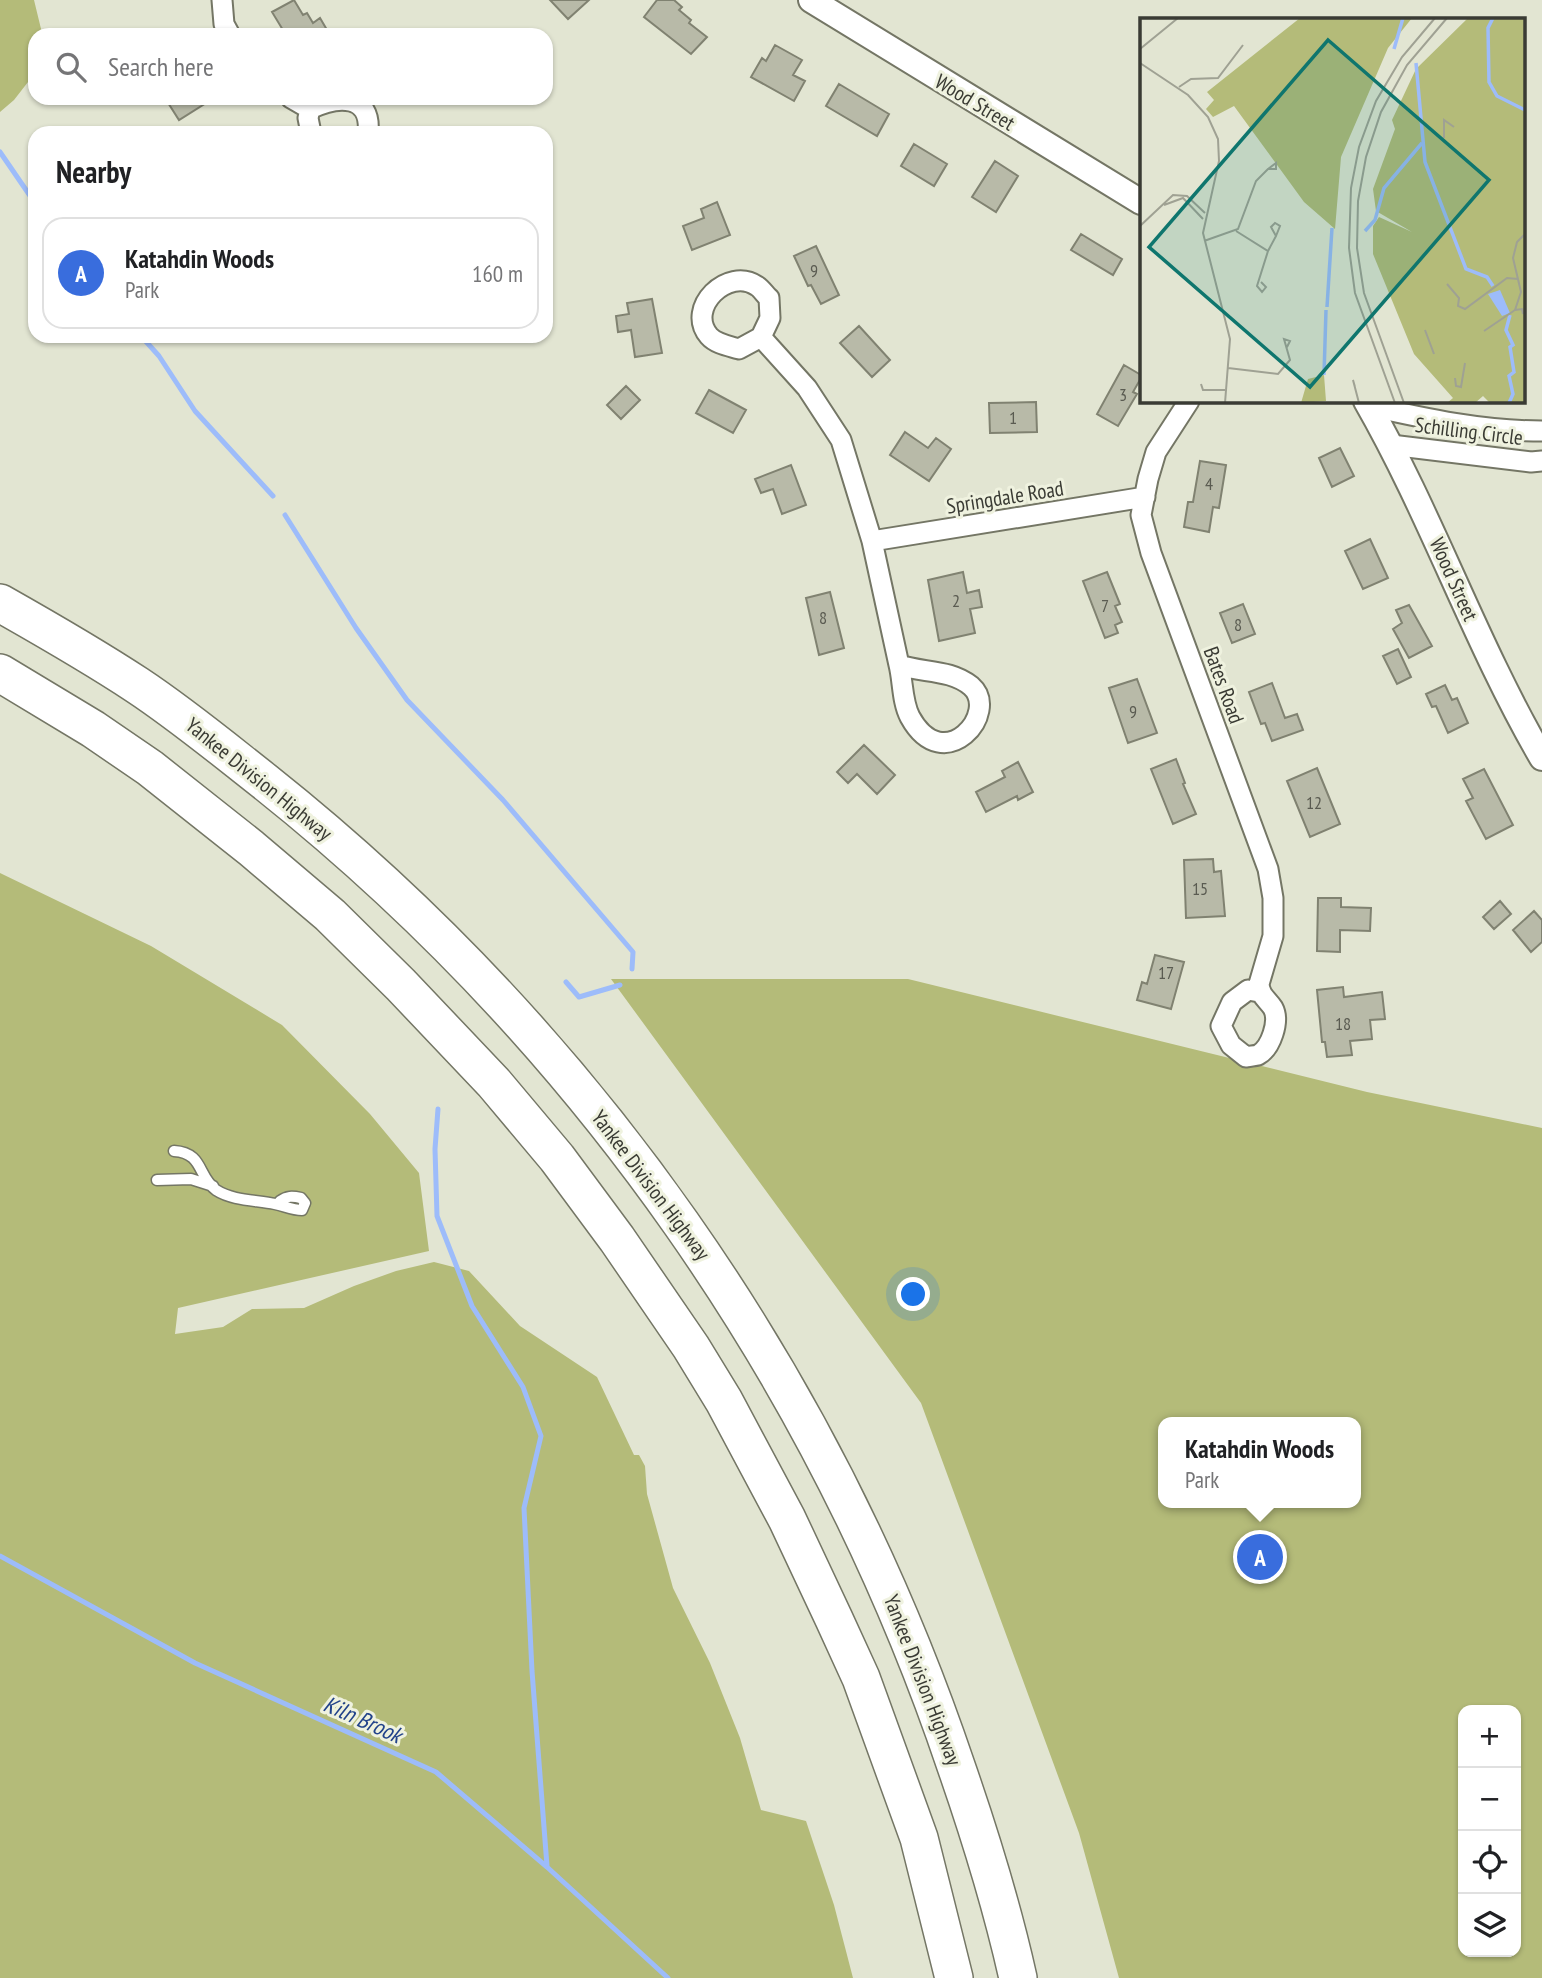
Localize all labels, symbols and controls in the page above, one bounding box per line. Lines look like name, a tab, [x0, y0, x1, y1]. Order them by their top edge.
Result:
inset map	[1140, 18, 1524, 402]
search box	[28, 28, 553, 105]
icon: search	[52, 48, 90, 86]
text: Search here	[108, 50, 214, 83]
street label: Wood Street	[930, 68, 1020, 136]
text: Nearby	[56, 152, 131, 191]
text: Katahdin Woods	[125, 242, 274, 275]
text: A	[75, 259, 87, 288]
text: 160 m	[472, 259, 523, 288]
house number: 9	[810, 259, 818, 282]
text: Park	[125, 275, 159, 304]
house number: 3	[1119, 383, 1127, 406]
house number: 1	[1009, 406, 1017, 429]
street label: Schilling Circle	[1414, 411, 1524, 451]
house number: 4	[1205, 472, 1213, 495]
street label: Springdale Road	[945, 474, 1065, 520]
street label: Wood Street	[1424, 533, 1484, 625]
house number: 2	[952, 589, 960, 612]
house number: 7	[1101, 594, 1109, 617]
house number: 8	[819, 606, 827, 629]
house number: 8	[1234, 613, 1242, 636]
street label: Bates Road	[1198, 643, 1250, 727]
house number: 9	[1129, 700, 1137, 723]
street label: Yankee Division Highway	[180, 712, 338, 847]
house number: 12	[1306, 791, 1322, 814]
house number: 15	[1192, 877, 1208, 900]
house number: 17	[1158, 961, 1174, 984]
house number: 18	[1335, 1012, 1351, 1035]
street label: Yankee Division Highway	[586, 1105, 716, 1265]
your location	[896, 1277, 930, 1311]
popup	[1158, 1417, 1361, 1508]
text: Katahdin Woods	[1185, 1432, 1334, 1465]
text: Park	[1185, 1465, 1219, 1494]
pin: A	[1237, 1531, 1283, 1583]
street label: Yankee Division Highway	[878, 1591, 968, 1769]
water label: Kiln Brook	[319, 1689, 409, 1750]
map controls	[1458, 1705, 1521, 1957]
button: +	[1458, 1705, 1521, 1768]
button: −	[1458, 1768, 1521, 1831]
button: locate	[1458, 1831, 1521, 1894]
button: layers	[1458, 1894, 1521, 1957]

